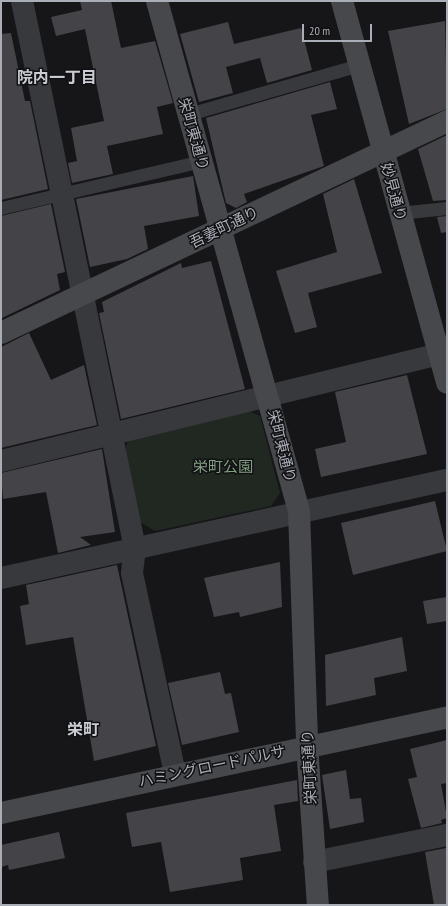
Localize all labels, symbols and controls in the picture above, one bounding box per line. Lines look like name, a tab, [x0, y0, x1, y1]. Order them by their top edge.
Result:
scale bar	[304, 16, 374, 42]
text: 20 m	[309, 23, 330, 38]
district label: 院内一丁目	[17, 67, 97, 87]
street label: 栄町東通り	[175, 95, 213, 173]
street label: 妙見通り	[378, 161, 410, 223]
street label: 吾妻町通り	[186, 202, 262, 252]
street label: 栄町東通り	[264, 407, 300, 485]
park label: 栄町公園	[193, 458, 253, 476]
district label: 栄町	[67, 719, 99, 739]
street label: 栄町東通り	[298, 729, 320, 805]
street label: ハミングロードパルサ	[137, 742, 287, 790]

